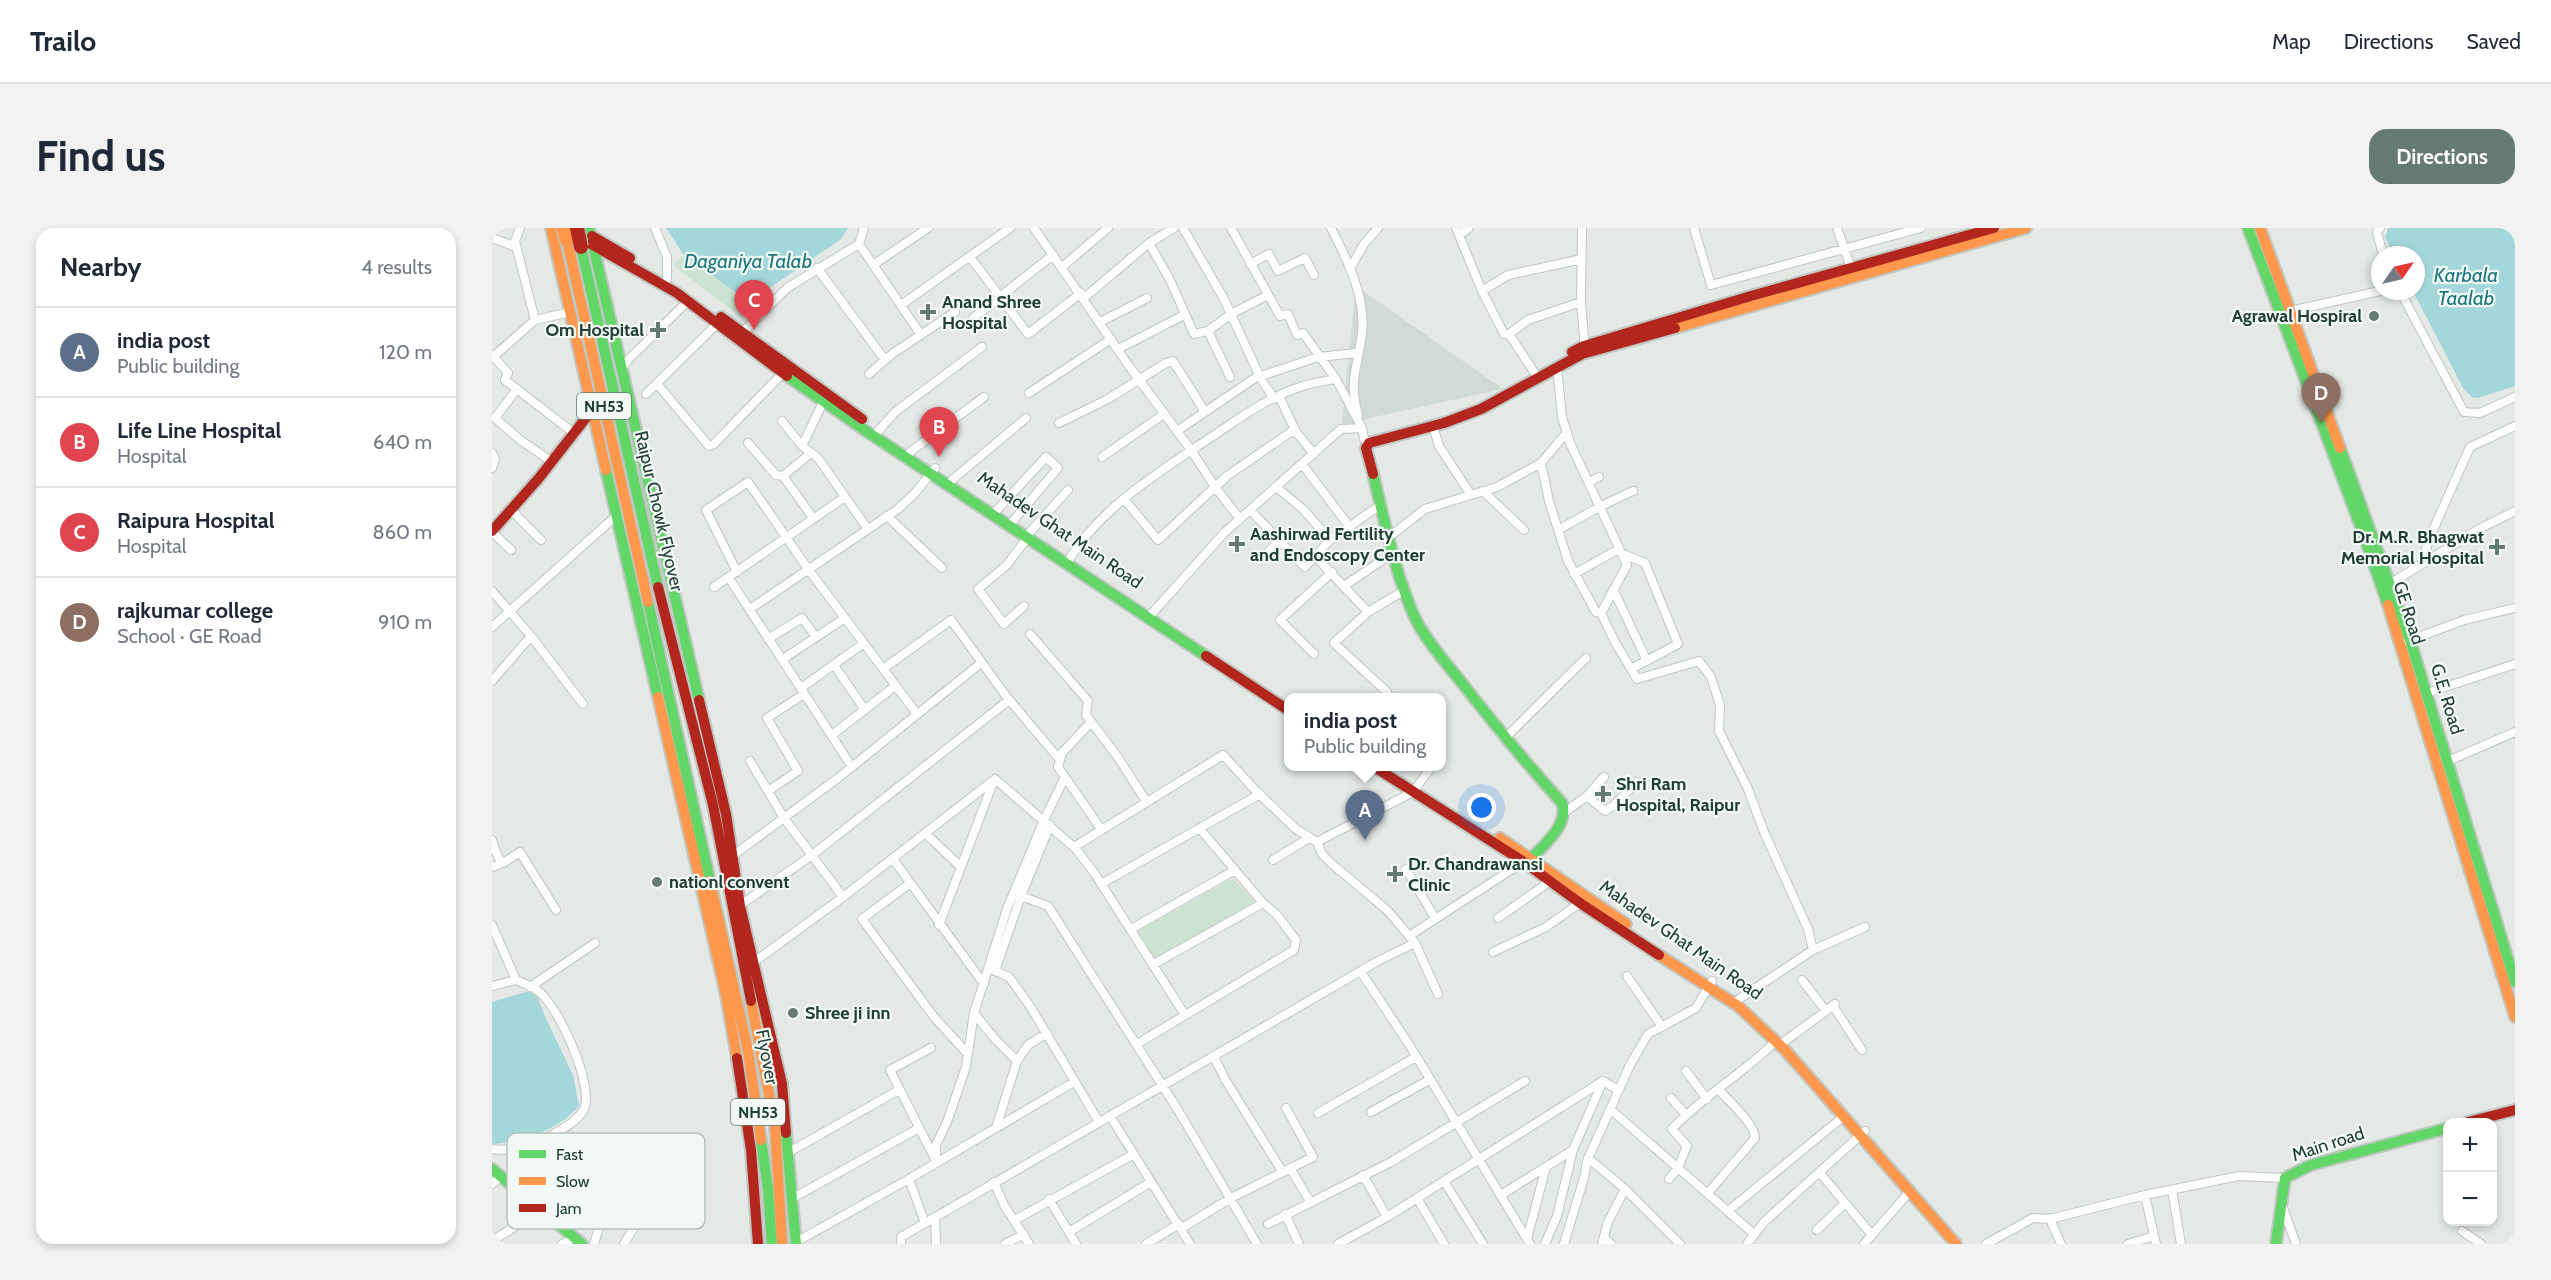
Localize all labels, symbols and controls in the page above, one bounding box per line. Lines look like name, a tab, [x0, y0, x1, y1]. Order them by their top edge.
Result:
text: Trailo	[30, 24, 96, 58]
text: Map	[2272, 29, 2311, 54]
text: Directions	[2344, 29, 2433, 54]
text: Saved	[2466, 29, 2521, 54]
button: Directions	[2369, 129, 2515, 184]
text: Find us	[36, 130, 165, 182]
north arrow	[2371, 246, 2425, 300]
water label: Daganiya Talab	[684, 249, 812, 273]
text: Nearby	[60, 251, 141, 283]
text: 4 results	[361, 255, 432, 279]
water label: Karbala Taalab	[2434, 263, 2498, 310]
pin: C	[734, 280, 774, 330]
place label: Anand Shree Hospital	[942, 291, 1041, 334]
marker: Anand Shree Hospital	[919, 303, 937, 321]
place label: Agrawal Hospiral	[2232, 305, 2362, 327]
marker: Agrawal Hospiral	[2367, 309, 2381, 323]
place label: Om Hospital	[545, 319, 644, 341]
marker: Om Hospital	[649, 321, 667, 339]
text: india post	[117, 327, 210, 354]
text: A	[73, 340, 86, 364]
text: 120 m	[379, 340, 432, 364]
text: Public building	[117, 354, 239, 378]
pin: D	[2302, 374, 2340, 423]
road number: NH53	[577, 393, 631, 419]
pin: B	[920, 408, 958, 457]
text: Life Line Hospital	[117, 417, 281, 444]
street label: Raipur Chowk Flyover	[630, 429, 688, 594]
text: B	[73, 430, 86, 454]
text: 640 m	[373, 430, 432, 454]
text: Hospital	[117, 444, 187, 468]
street label: Mahadev Ghat Main Road	[973, 467, 1147, 593]
text: Raipura Hospital	[117, 507, 274, 534]
text: C	[73, 520, 86, 544]
text: 860 m	[373, 520, 432, 544]
place label: Aashirwad Fertility and Endoscopy Center	[1250, 523, 1425, 566]
place label: Dr. M.R. Bhagwat Memorial Hospital	[2341, 526, 2484, 569]
text: Hospital	[117, 534, 187, 558]
marker: Aashirwad Fertility and Endoscopy Center	[1228, 535, 1246, 553]
marker: Dr. M.R. Bhagwat Memorial Hospital	[2488, 538, 2506, 556]
street label: GE Road	[2388, 579, 2430, 647]
text: rajkumar college	[117, 597, 273, 624]
text: D	[72, 610, 87, 634]
text: 910 m	[378, 610, 432, 634]
text: School · GE Road	[117, 624, 261, 648]
street label: G.E. Road	[2426, 661, 2468, 737]
popup	[1284, 693, 1446, 771]
text: india post	[1304, 707, 1397, 734]
text: Public building	[1304, 734, 1426, 758]
place label: Shri Ram Hospital, Raipur	[1616, 773, 1740, 816]
marker: Shri Ram Hospital, Raipur	[1594, 785, 1612, 803]
pin: A	[1346, 790, 1384, 840]
your location	[1467, 793, 1496, 822]
place label: Dr. Chandrawansi Clinic	[1408, 853, 1543, 896]
marker: Dr. Chandrawansi Clinic	[1386, 865, 1404, 883]
place label: nationl convent	[669, 871, 789, 893]
marker: nationl convent	[650, 875, 664, 889]
street label: Mahadev Ghat Main Road	[1595, 875, 1767, 1005]
place label: Shree ji inn	[805, 1002, 891, 1024]
marker: Shree ji inn	[786, 1006, 800, 1020]
street label: Flyover	[751, 1028, 783, 1087]
road number: NH53	[731, 1099, 785, 1125]
map controls	[2443, 1118, 2497, 1226]
button: +	[2443, 1118, 2497, 1172]
street label: Main road	[2289, 1122, 2367, 1166]
legend	[507, 1133, 705, 1229]
text: Fast	[556, 1145, 584, 1164]
text: Slow	[556, 1172, 590, 1191]
button: −	[2443, 1172, 2497, 1226]
text: Jam	[555, 1199, 582, 1218]

